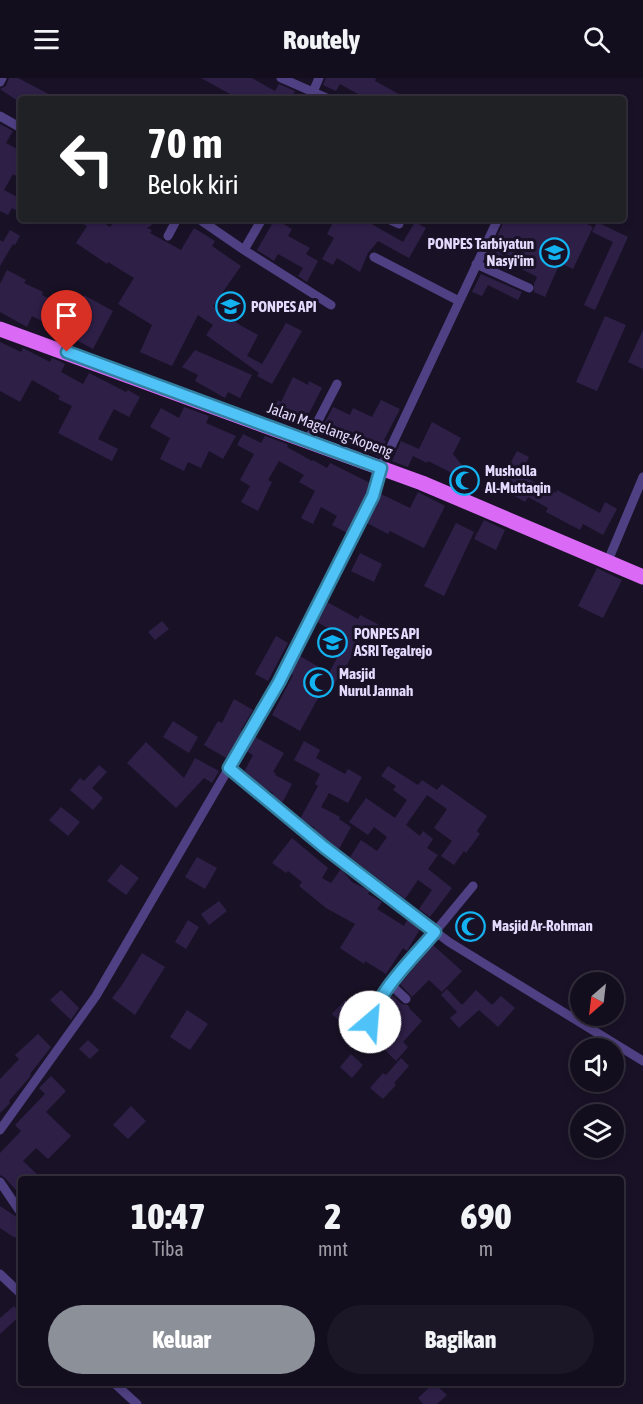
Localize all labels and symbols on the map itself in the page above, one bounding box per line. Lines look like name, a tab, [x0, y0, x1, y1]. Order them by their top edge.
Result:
place label: PONPES Tarbiyatun Nasyi'im	[428, 235, 534, 269]
school or university icon: PONPES Tarbiyatun Nasyi'im	[539, 237, 571, 269]
pin	[41, 290, 92, 352]
school or university icon: PONPES API	[214, 291, 246, 323]
place label: PONPES API	[251, 298, 317, 315]
street label: Jalan Magelang-Kopeng	[265, 399, 396, 460]
place label: Musholla Al-Muttaqin	[484, 462, 551, 496]
mosque icon: Musholla Al-Muttaqin	[448, 464, 480, 496]
place label: PONPES API ASRI Tegalrejo	[353, 625, 432, 659]
school or university icon: PONPES API ASRI Tegalrejo	[317, 627, 349, 659]
place label: Masjid Nurul Jannah	[339, 665, 413, 699]
mosque icon: Masjid Nurul Jannah	[302, 667, 334, 699]
mosque icon: Masjid Ar-Rohman	[455, 910, 487, 942]
place label: Masjid Ar-Rohman	[492, 917, 593, 934]
north arrow	[570, 972, 624, 1026]
position arrow	[338, 990, 402, 1054]

